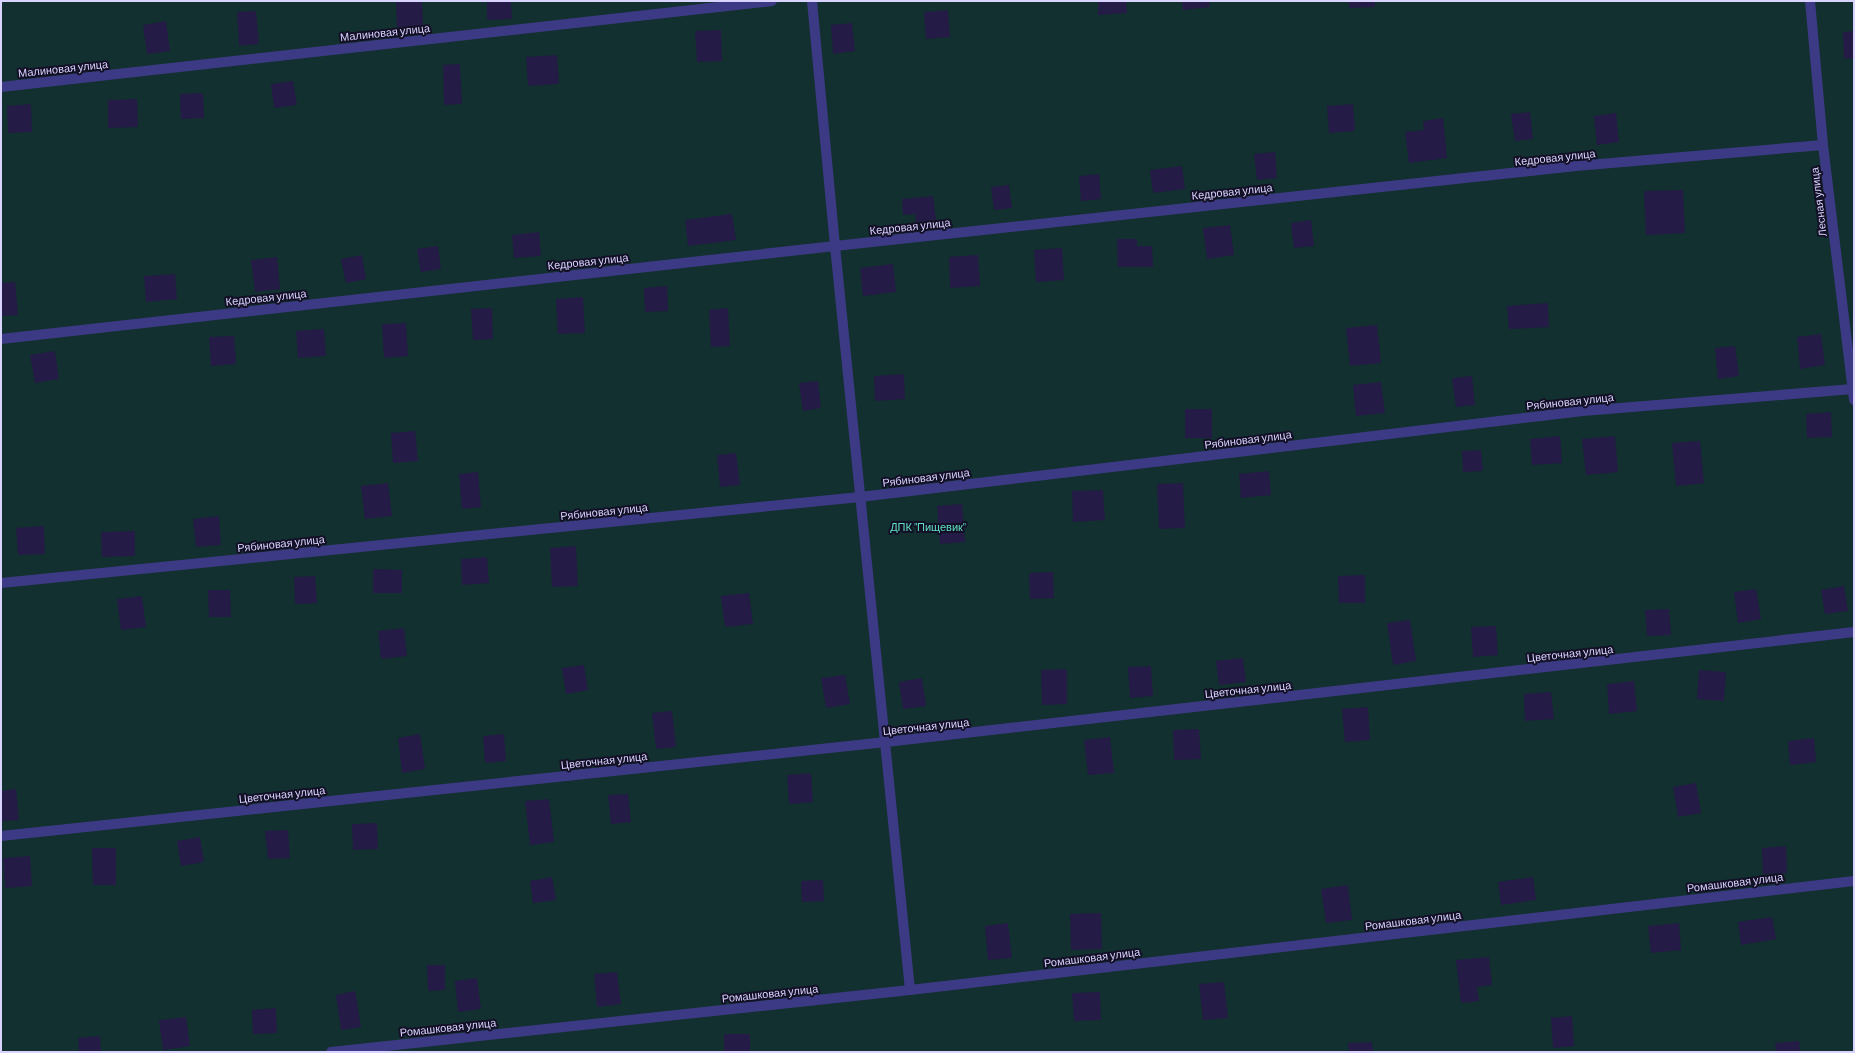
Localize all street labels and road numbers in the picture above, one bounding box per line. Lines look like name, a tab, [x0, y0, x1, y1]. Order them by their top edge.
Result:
street label: Малиновая улица	[339, 21, 431, 43]
street label: Малиновая улица	[17, 57, 109, 79]
street label: Кедровая улица	[1514, 146, 1597, 168]
street label: Лесная улица	[1807, 166, 1829, 237]
street label: Кедровая улица	[1191, 180, 1274, 202]
street label: Кедровая улица	[869, 215, 952, 237]
street label: Кедровая улица	[547, 250, 630, 272]
street label: Кедровая улица	[225, 286, 308, 308]
street label: Рябиновая улица	[1526, 390, 1615, 412]
street label: Рябиновая улица	[1204, 427, 1293, 451]
street label: Рябиновая улица	[882, 465, 971, 489]
street label: Рябиновая улица	[560, 500, 649, 522]
street label: Рябиновая улица	[237, 532, 326, 554]
street label: Цветочная улица	[1526, 642, 1615, 664]
street label: Цветочная улица	[1204, 678, 1293, 700]
street label: Цветочная улица	[882, 715, 971, 737]
street label: Цветочная улица	[560, 749, 649, 771]
street label: Цветочная улица	[238, 783, 327, 805]
street label: Ромашковая улица	[1686, 870, 1785, 894]
street label: Ромашковая улица	[1364, 908, 1463, 932]
street label: Ромашковая улица	[1043, 945, 1142, 969]
street label: Ромашковая улица	[721, 981, 820, 1005]
street label: Ромашковая улица	[399, 1015, 498, 1039]

